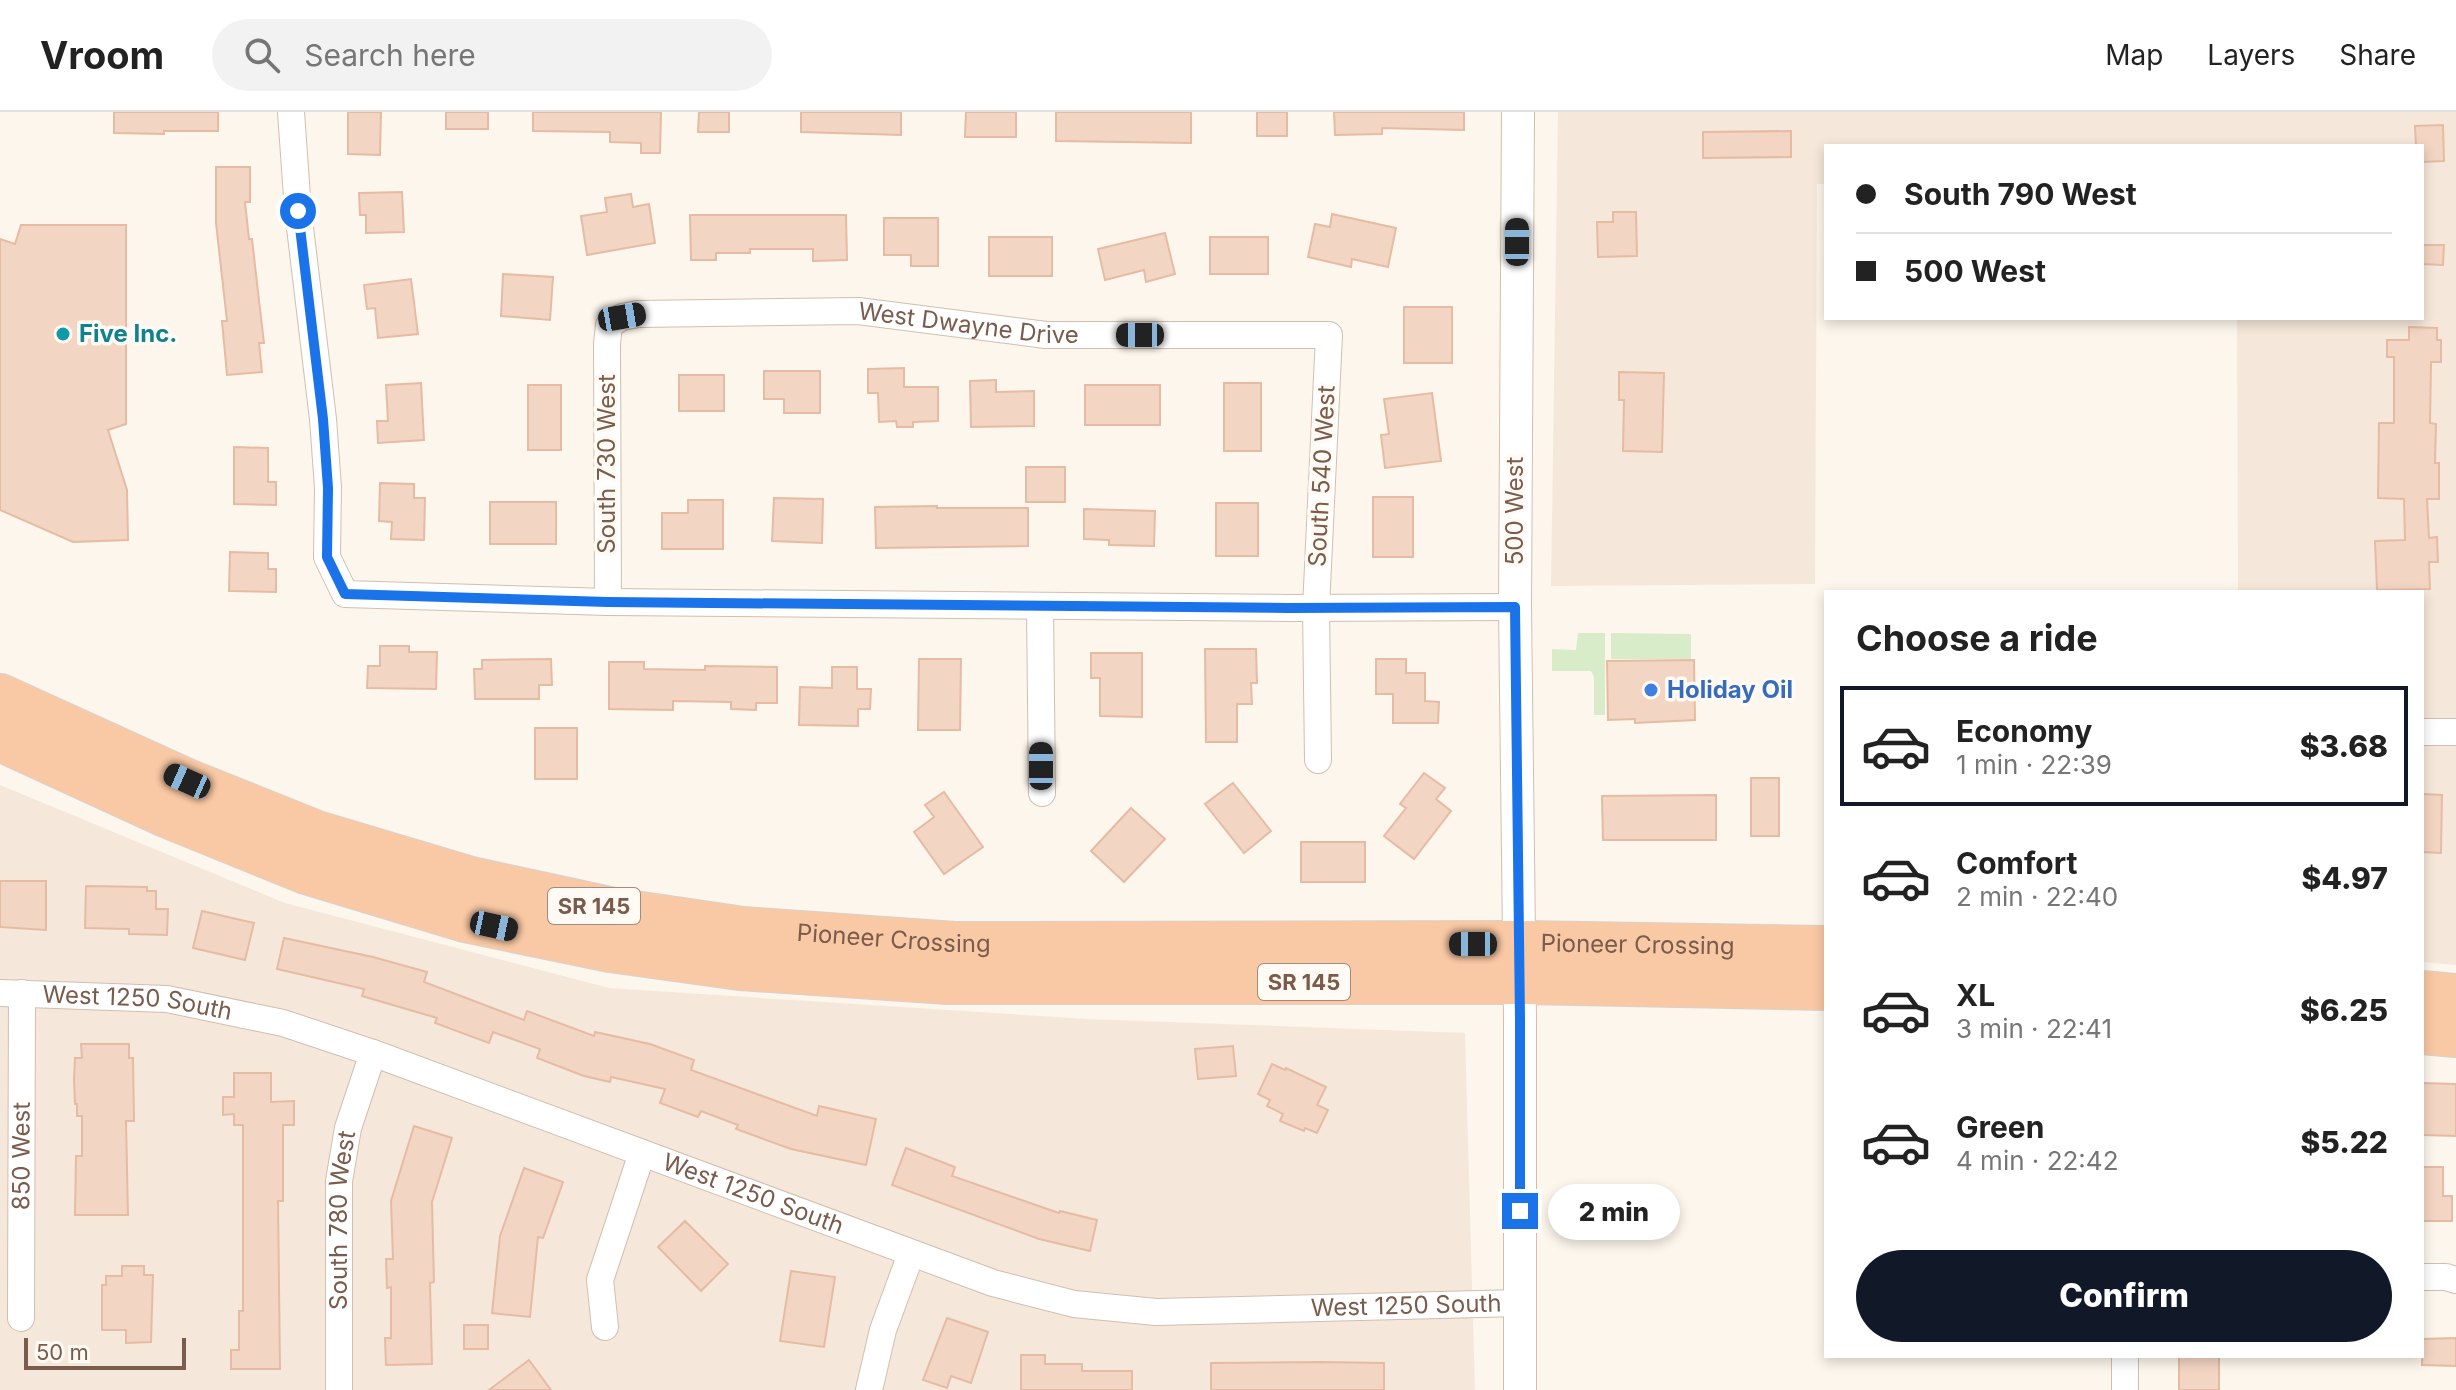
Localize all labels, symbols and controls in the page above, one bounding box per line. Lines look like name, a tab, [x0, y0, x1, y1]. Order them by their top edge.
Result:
search box	[212, 19, 772, 91]
text: Vroom	[40, 32, 164, 78]
icon: search	[240, 33, 284, 77]
text: Search here	[304, 37, 476, 73]
text: Map	[2105, 38, 2163, 72]
text: Layers	[2207, 38, 2295, 72]
text: Share	[2339, 38, 2416, 72]
text: South 790 West	[1904, 176, 2137, 212]
route start	[280, 193, 316, 229]
car	[1505, 218, 1529, 266]
text: 500 West	[1904, 253, 2046, 289]
street label: West Dwayne Drive	[857, 296, 1079, 349]
car	[596, 301, 648, 333]
place label: Five Inc.	[79, 319, 177, 348]
car	[1116, 323, 1164, 347]
marker: Five Inc.	[54, 325, 72, 343]
street label: South 730 West	[592, 374, 621, 554]
street label: South 540 West	[1302, 384, 1341, 567]
street label: 500 West	[1500, 457, 1529, 565]
text: Choose a ride	[1856, 616, 2098, 660]
place label: Holiday Oil	[1667, 675, 1793, 704]
marker: Holiday Oil	[1642, 681, 1660, 699]
icon: car	[1860, 710, 1932, 782]
text: Economy	[1956, 713, 2092, 749]
text: $3.68	[2300, 728, 2388, 764]
car	[1029, 742, 1053, 790]
text: 1 min · 22:39	[1956, 749, 2112, 780]
car	[160, 760, 214, 802]
icon: car	[1860, 842, 1932, 914]
text: Comfort	[1956, 845, 2077, 881]
text: $4.97	[2302, 860, 2388, 896]
text: 2 min · 22:40	[1956, 881, 2118, 912]
road number: SR 145	[548, 888, 640, 924]
car	[468, 909, 520, 943]
street label: Pioneer Crossing	[796, 918, 991, 958]
street label: Pioneer Crossing	[1540, 928, 1735, 961]
car	[1449, 932, 1497, 956]
road number: SR 145	[1258, 964, 1350, 1000]
icon: car	[1860, 974, 1932, 1046]
text: XL	[1956, 977, 1995, 1013]
street label: West 1250 South	[42, 980, 235, 1026]
text: $6.25	[2300, 992, 2388, 1028]
text: 3 min · 22:41	[1956, 1013, 2112, 1044]
street label: 850 West	[6, 1102, 36, 1210]
icon: car	[1860, 1106, 1932, 1178]
text: Green	[1956, 1109, 2044, 1145]
text: $5.22	[2300, 1124, 2388, 1160]
street label: South 780 West	[323, 1128, 361, 1310]
text: 4 min · 22:42	[1956, 1145, 2119, 1176]
street label: West 1250 South	[659, 1147, 848, 1240]
callout: 2 min	[1548, 1183, 1680, 1239]
route end	[1502, 1193, 1538, 1229]
text: 2 min	[1579, 1196, 1649, 1227]
button: Confirm	[1856, 1250, 2392, 1342]
street label: West 1250 South	[1310, 1288, 1502, 1322]
scale bar	[24, 1334, 186, 1370]
text: 50 m	[36, 1339, 89, 1365]

